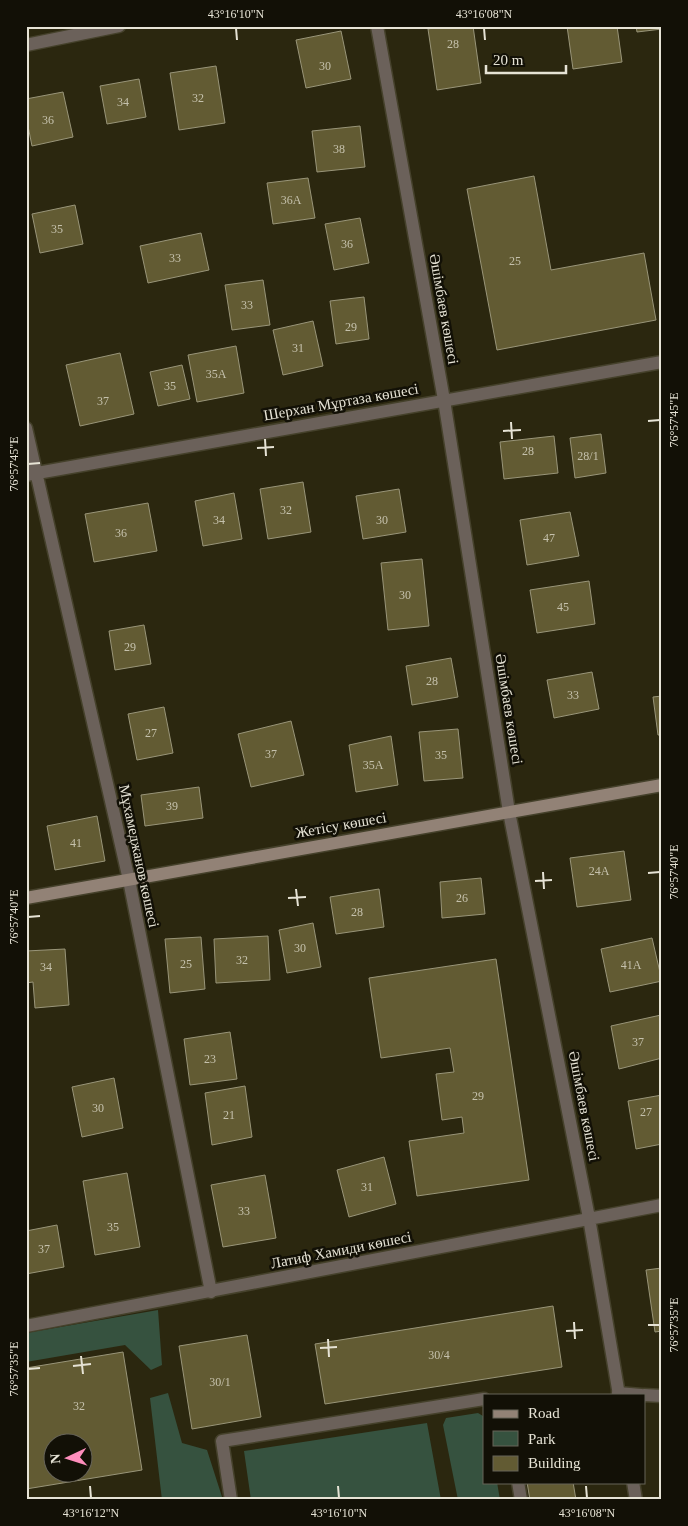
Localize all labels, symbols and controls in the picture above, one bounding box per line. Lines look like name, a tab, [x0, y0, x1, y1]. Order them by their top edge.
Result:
text: 43°16'10"N	[208, 7, 265, 21]
text: 43°16'08"N	[456, 7, 513, 21]
house number: 28	[447, 37, 459, 51]
scale bar	[486, 42, 566, 74]
text: 20 m	[493, 52, 524, 68]
house number: 30	[319, 59, 331, 73]
house number: 32	[192, 91, 204, 105]
house number: 34	[117, 95, 129, 109]
house number: 36	[42, 113, 54, 127]
house number: 38	[333, 142, 345, 156]
house number: 36А	[281, 193, 302, 207]
house number: 35	[51, 222, 63, 236]
house number: 36	[341, 237, 353, 251]
house number: 33	[169, 251, 181, 265]
street label: Әшімбаев көшесі	[426, 252, 462, 366]
house number: 25	[509, 254, 521, 268]
house number: 33	[241, 298, 253, 312]
house number: 29	[345, 320, 357, 334]
house number: 31	[292, 341, 304, 355]
house number: 35А	[206, 367, 227, 381]
house number: 35	[164, 379, 176, 393]
street label: Шерхан Мұртаза көшесі	[262, 380, 420, 424]
text: 76°57'45"E	[667, 392, 681, 448]
house number: 37	[97, 394, 109, 408]
text: 76°57'45"E	[7, 436, 21, 492]
house number: 28	[522, 444, 534, 458]
house number: 28/1	[577, 449, 599, 463]
house number: 32	[280, 503, 292, 517]
house number: 34	[213, 513, 225, 527]
house number: 30	[376, 513, 388, 527]
house number: 36	[115, 526, 127, 540]
house number: 47	[543, 531, 555, 545]
house number: 30	[399, 588, 411, 602]
house number: 45	[557, 600, 569, 614]
house number: 29	[124, 640, 136, 654]
street label: Әшімбаев көшесі	[492, 652, 526, 766]
house number: 28	[426, 674, 438, 688]
house number: 33	[567, 688, 579, 702]
house number: 27	[145, 726, 157, 740]
house number: 37	[265, 747, 277, 761]
house number: 35	[435, 748, 447, 762]
house number: 35А	[363, 758, 384, 772]
street label: Мұхамеджанов көшесі	[116, 783, 162, 929]
house number: 39	[166, 799, 178, 813]
street label: Жетісу көшесі	[294, 809, 388, 841]
house number: 41	[70, 836, 82, 850]
text: 76°57'40"E	[667, 844, 681, 900]
house number: 24А	[589, 864, 610, 878]
text: 76°57'40"E	[7, 889, 21, 945]
house number: 26	[456, 891, 468, 905]
house number: 28	[351, 905, 363, 919]
house number: 30	[294, 941, 306, 955]
house number: 32	[236, 953, 248, 967]
house number: 25	[180, 957, 192, 971]
house number: 41А	[621, 958, 642, 972]
house number: 34	[40, 960, 52, 974]
house number: 37	[632, 1035, 644, 1049]
street label: Әшімбаев көшесі	[565, 1049, 603, 1163]
house number: 23	[204, 1052, 216, 1066]
house number: 29	[472, 1089, 484, 1103]
house number: 30	[92, 1101, 104, 1115]
house number: 27	[640, 1105, 652, 1119]
house number: 21	[223, 1108, 235, 1122]
house number: 31	[361, 1180, 373, 1194]
house number: 33	[238, 1204, 250, 1218]
house number: 35	[107, 1220, 119, 1234]
street label: Латиф Хамиди көшесі	[269, 1228, 413, 1272]
house number: 37	[38, 1242, 50, 1256]
text: 76°57'35"E	[667, 1297, 681, 1353]
text: 76°57'35"E	[7, 1341, 21, 1397]
house number: 30/4	[428, 1348, 450, 1362]
house number: 30/1	[209, 1375, 231, 1389]
legend	[483, 1394, 646, 1484]
house number: 32	[73, 1399, 85, 1413]
text: Road	[528, 1405, 560, 1421]
text: Park	[528, 1431, 556, 1447]
north arrow	[42, 1434, 92, 1484]
text: N	[48, 1453, 63, 1464]
text: Building	[528, 1455, 581, 1471]
text: 43°16'12"N	[63, 1506, 120, 1520]
text: 43°16'10"N	[311, 1506, 368, 1520]
text: 43°16'08"N	[559, 1506, 616, 1520]

